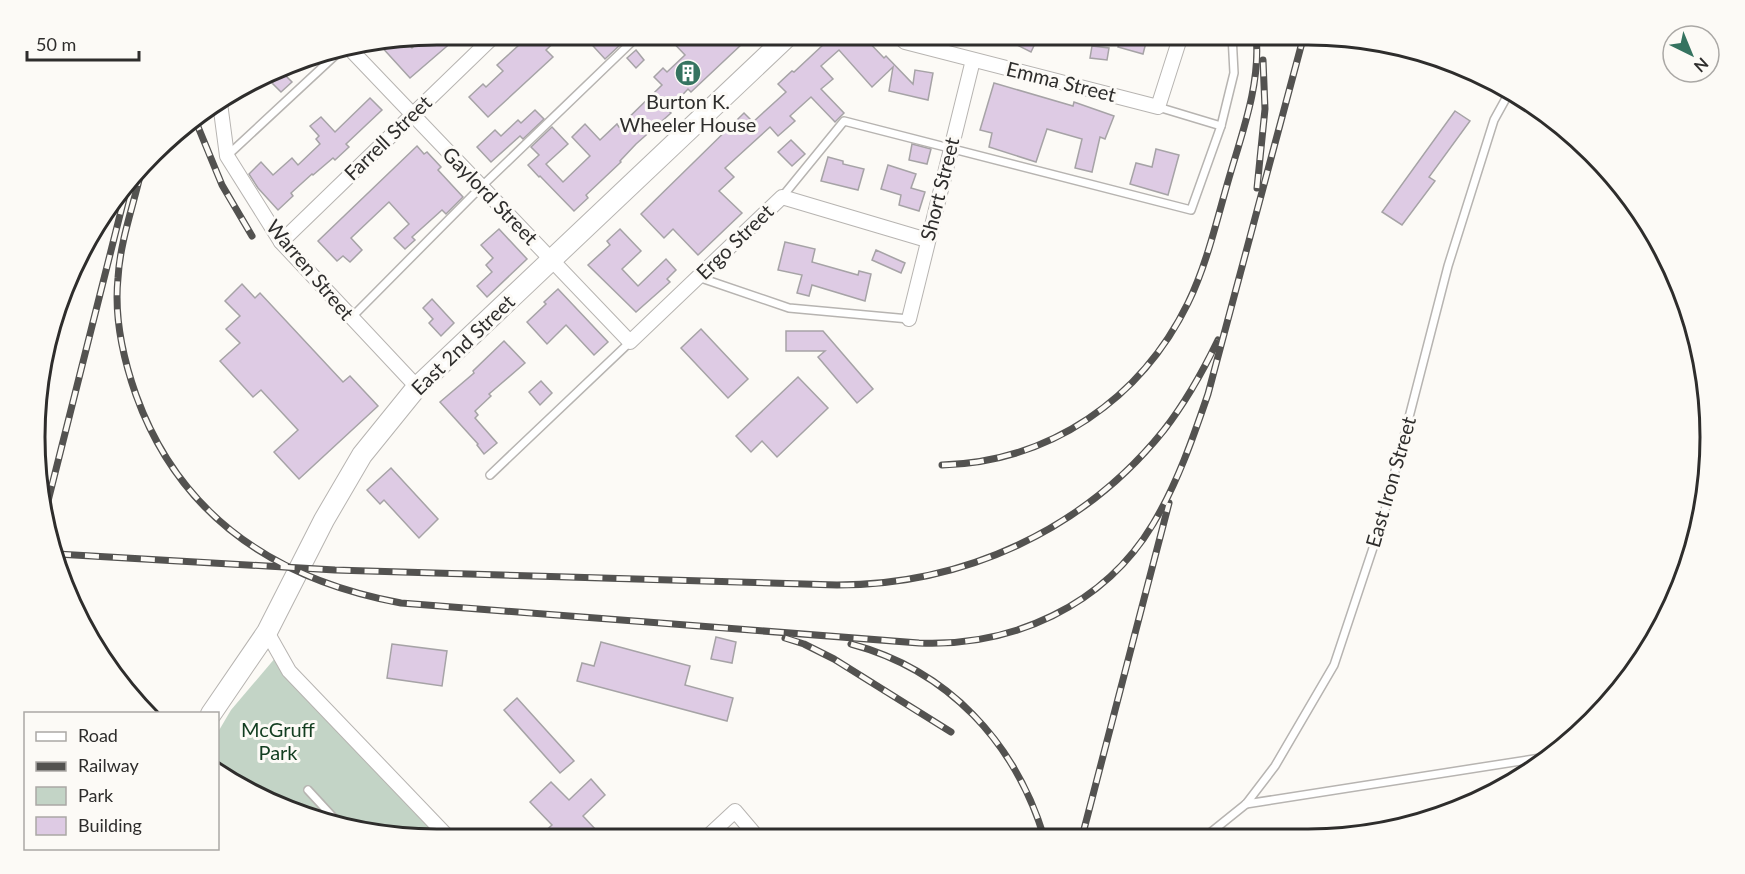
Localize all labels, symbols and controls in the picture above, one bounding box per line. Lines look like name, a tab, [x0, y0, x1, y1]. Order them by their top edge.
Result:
scale bar	[27, 24, 140, 62]
north arrow	[1661, 24, 1721, 84]
text: 50 m	[36, 33, 76, 55]
text: N	[1691, 54, 1713, 76]
street label: Emma Street	[1004, 56, 1118, 106]
building icon: Burton K. Wheeler House	[673, 58, 703, 88]
place label: Burton K. Wheeler House	[620, 89, 756, 136]
street label: Farrell Street	[339, 90, 436, 185]
street label: Short Street	[915, 135, 963, 243]
street label: Gaylord Street	[438, 141, 543, 249]
street label: Ergo Street	[691, 199, 778, 284]
street label: Warren Street	[262, 214, 360, 324]
street label: East 2nd Street	[406, 289, 519, 399]
street label: East Iron Street	[1360, 414, 1420, 550]
legend	[24, 712, 219, 850]
park label: McGruff Park	[241, 717, 316, 764]
text: Road	[78, 724, 118, 746]
text: Railway	[78, 754, 139, 776]
text: Park	[78, 784, 114, 806]
text: Building	[78, 814, 142, 836]

